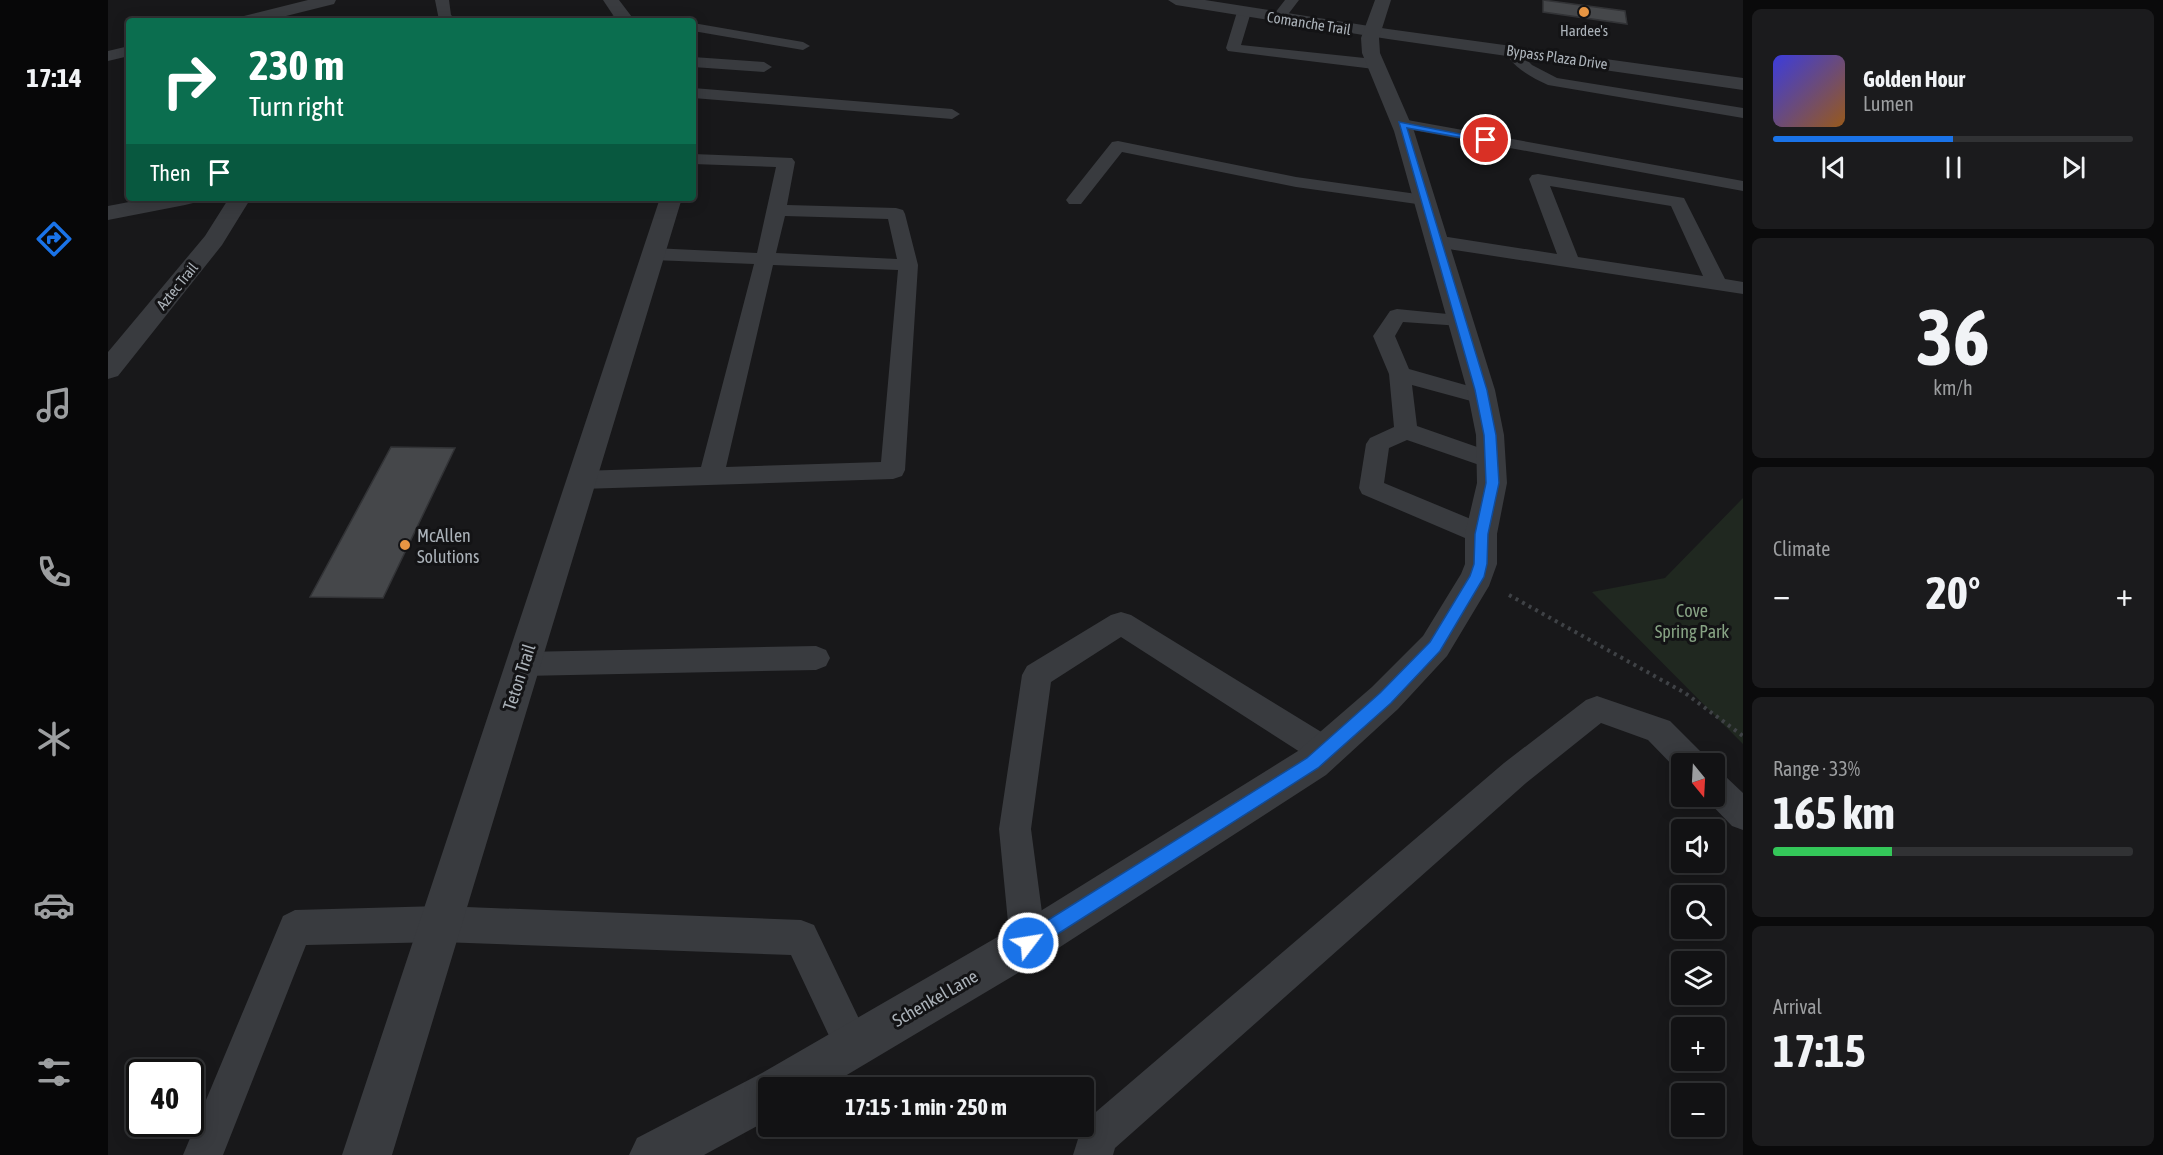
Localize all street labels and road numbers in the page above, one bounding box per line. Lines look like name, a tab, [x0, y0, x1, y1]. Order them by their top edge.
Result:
street label: Comanche Trail	[1266, 8, 1352, 38]
street label: Bypass Plaza Drive	[1505, 41, 1609, 73]
street label: Aztec Trail	[153, 259, 201, 313]
street label: Teton Trail	[498, 641, 540, 713]
street label: Schenkel Lane	[889, 965, 981, 1031]

